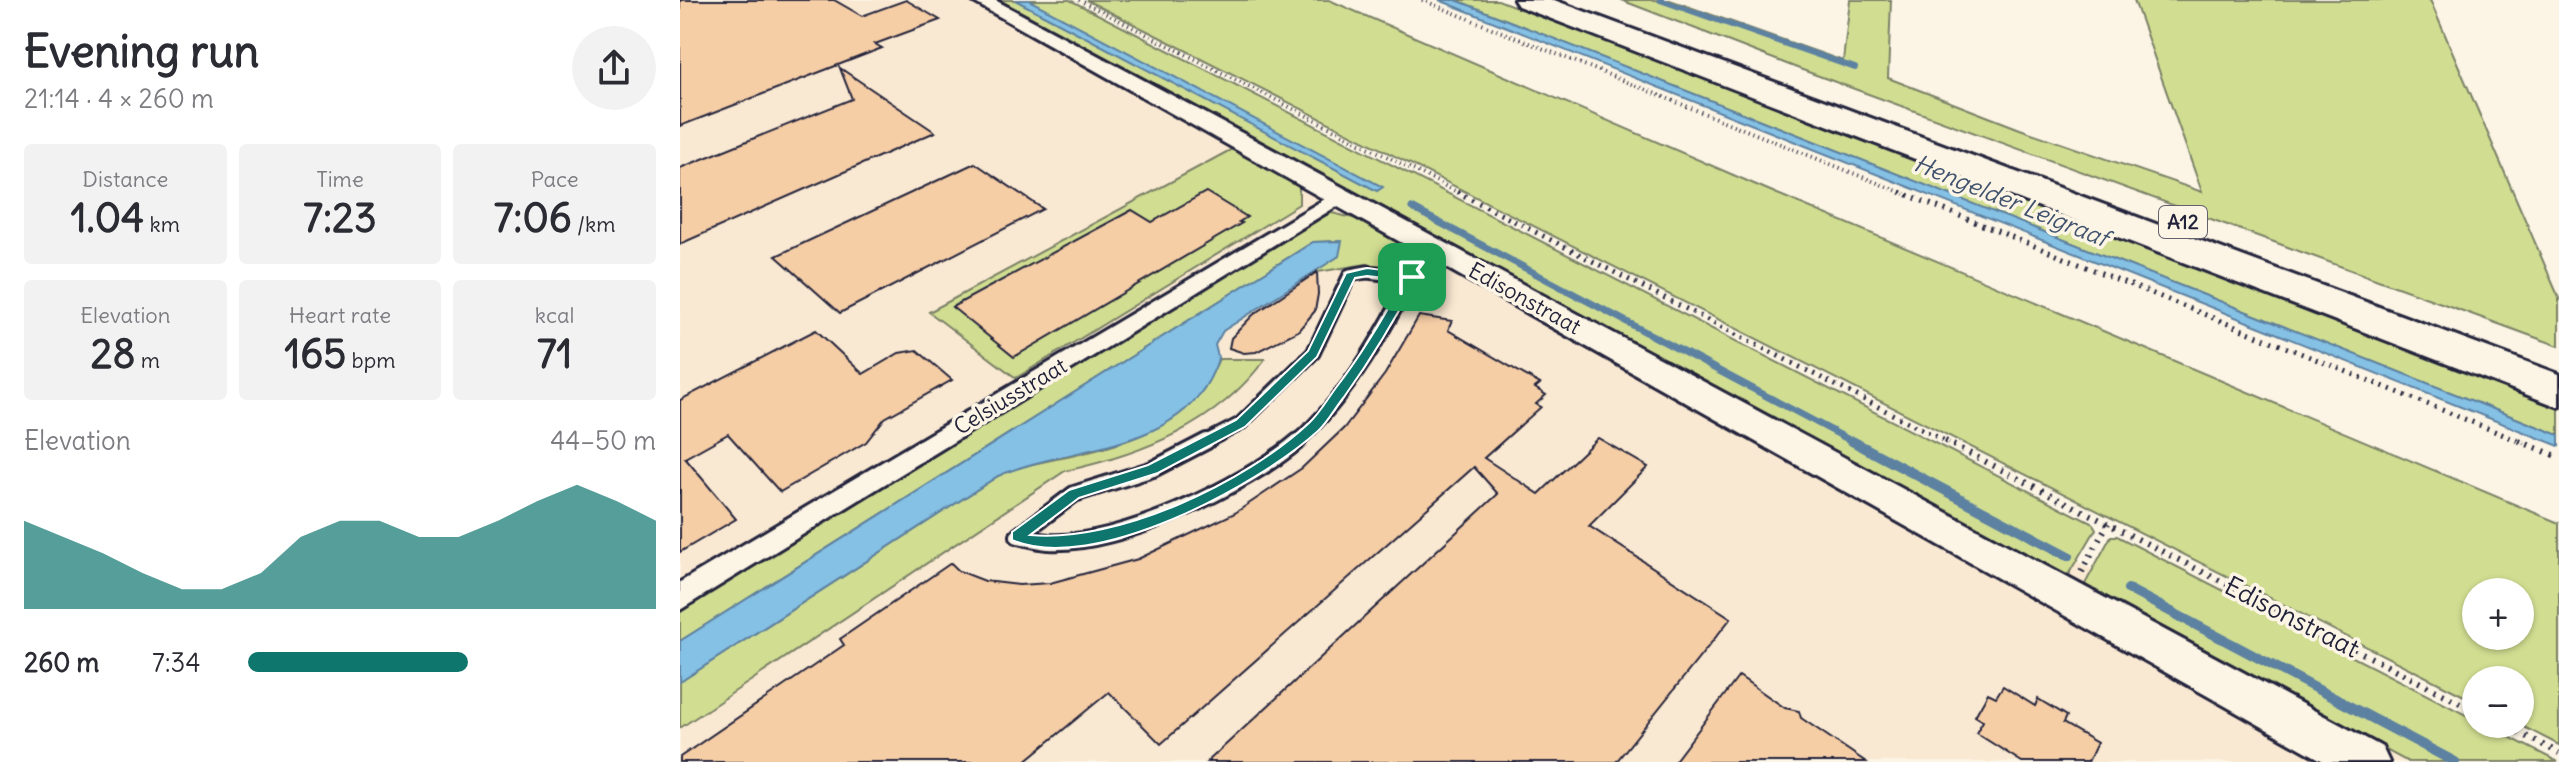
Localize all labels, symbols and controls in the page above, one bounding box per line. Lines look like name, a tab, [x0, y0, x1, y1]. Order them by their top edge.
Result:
text: Evening run	[24, 24, 259, 79]
button: share	[572, 26, 656, 110]
text: 21:14 · 4 × 260 m	[24, 82, 214, 115]
water label: Hengelder Leigraaf	[1910, 147, 2118, 255]
text: Distance	[82, 165, 168, 193]
text: Time	[316, 165, 364, 193]
text: Pace	[531, 165, 579, 193]
text: 1.04	[71, 193, 144, 243]
text: 7:23	[303, 193, 377, 243]
text: 7:06	[494, 193, 572, 243]
road number: A12	[2159, 206, 2207, 238]
text: km	[144, 210, 180, 238]
text: /km	[572, 210, 616, 238]
pin	[1378, 243, 1446, 311]
icon: arrive	[1390, 255, 1434, 299]
street label: Edisonstraat	[1464, 256, 1586, 340]
text: Elevation	[80, 301, 170, 329]
text: Heart rate	[289, 301, 391, 329]
text: kcal	[535, 301, 574, 329]
text: 28	[91, 329, 136, 379]
text: 165	[284, 329, 346, 379]
text: 71	[537, 329, 572, 379]
text: m	[136, 346, 160, 374]
text: bpm	[346, 346, 396, 374]
street label: Celsiusstraat	[948, 351, 1072, 441]
text: Elevation	[24, 424, 131, 457]
text: 44–50 m	[550, 424, 656, 457]
street label: Edisonstraat	[2219, 569, 2365, 665]
map controls	[2462, 578, 2534, 738]
button: +	[2462, 578, 2534, 650]
text: 260 m	[24, 646, 99, 679]
text: 7:34	[152, 646, 200, 679]
button: −	[2462, 666, 2534, 738]

